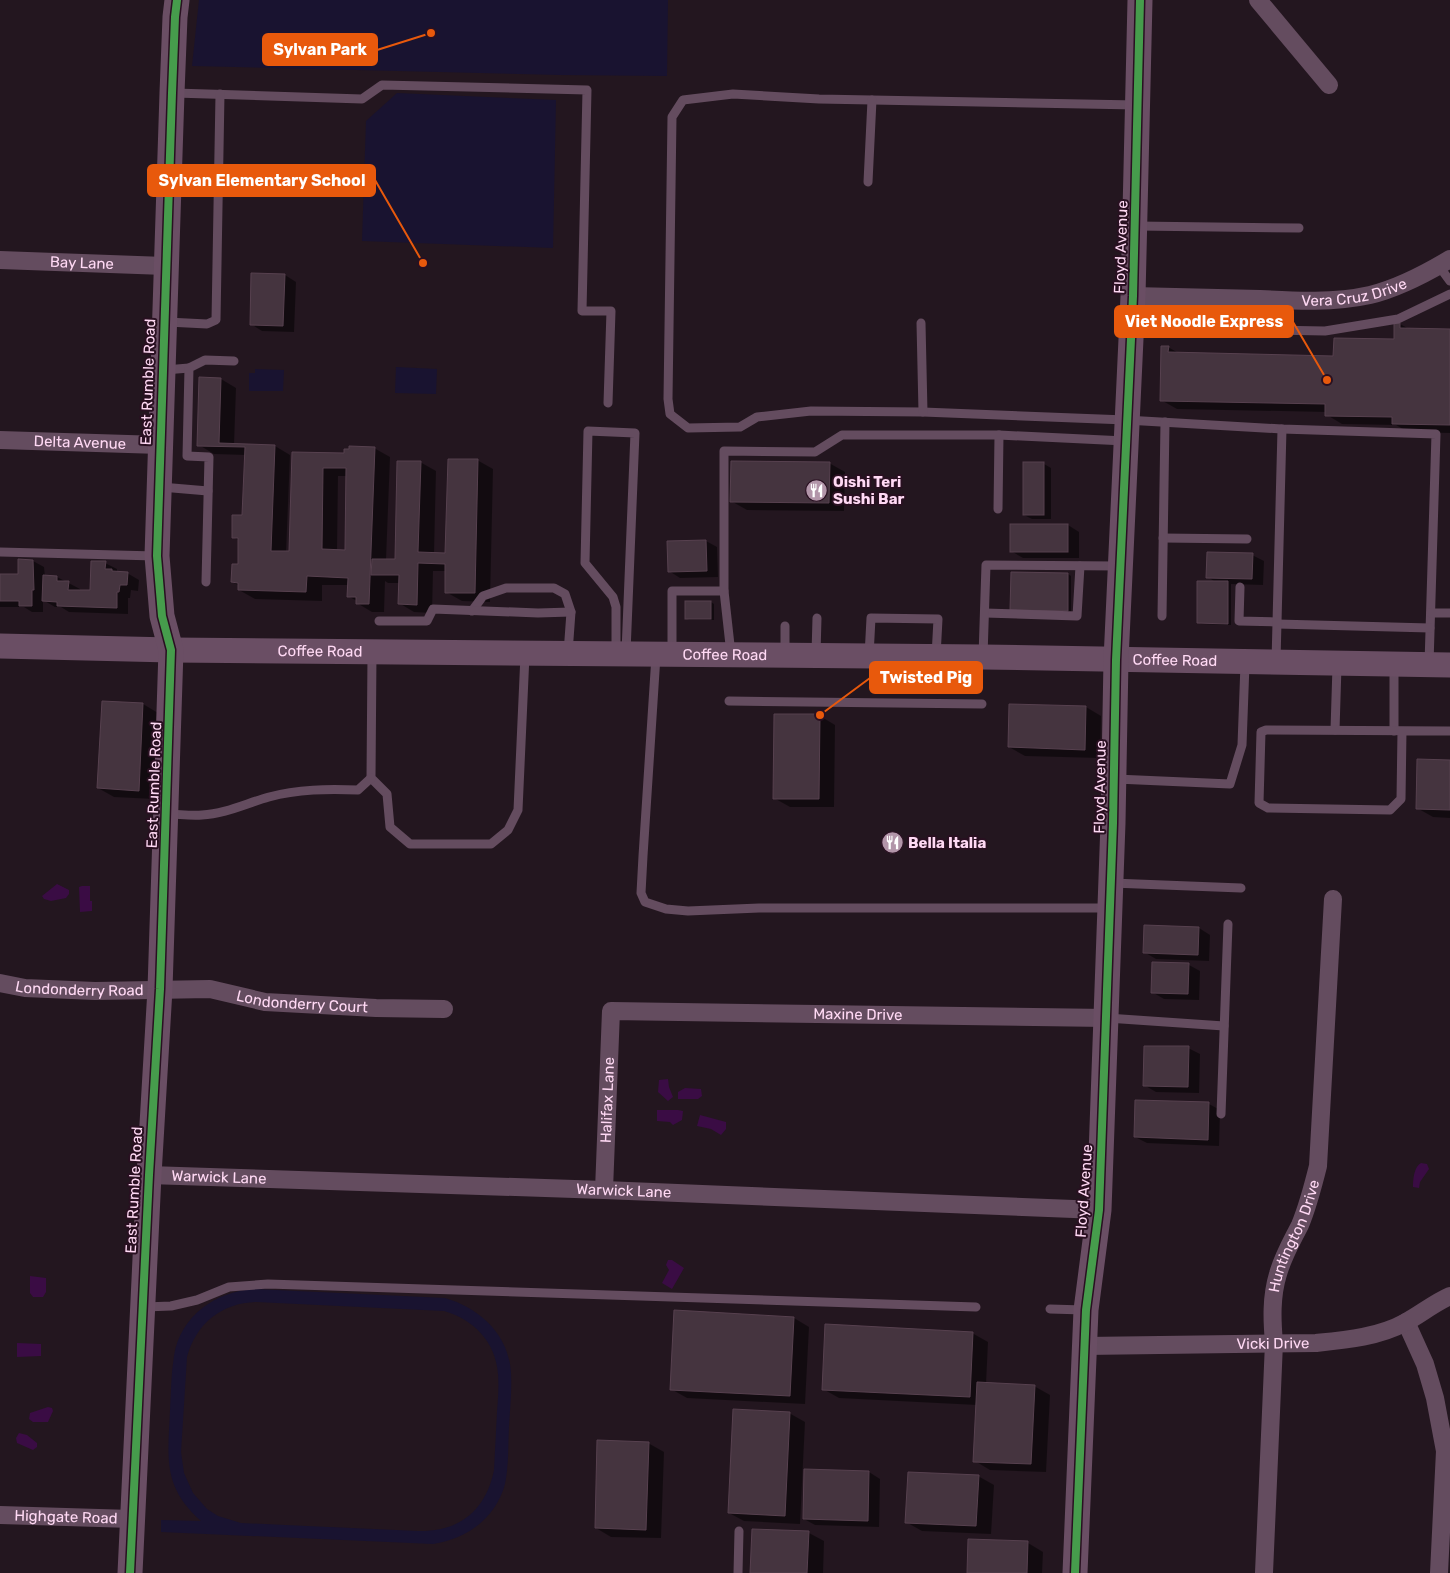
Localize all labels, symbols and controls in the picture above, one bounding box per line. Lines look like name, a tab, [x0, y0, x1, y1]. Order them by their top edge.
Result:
callout: Sylvan Park	[263, 34, 377, 65]
text: Sylvan Park	[273, 40, 367, 59]
callout: Sylvan Elementary School	[148, 165, 375, 196]
text: Sylvan Elementary School	[159, 171, 365, 190]
street label: Floyd Avenue	[1110, 200, 1132, 294]
street label: Bay Lane	[50, 253, 114, 273]
street label: Vera Cruz Drive	[1301, 274, 1410, 310]
callout: Viet Noodle Express	[1115, 306, 1293, 337]
text: Viet Noodle Express	[1125, 312, 1283, 331]
street label: East Rumble Road	[137, 318, 159, 446]
street label: Delta Avenue	[33, 432, 126, 453]
place label: Oishi Teri Sushi Bar	[833, 473, 905, 508]
restaurant icon: Oishi Teri Sushi Bar	[805, 479, 829, 503]
street label: Coffee Road	[277, 642, 362, 661]
street label: Coffee Road	[682, 645, 767, 664]
street label: Coffee Road	[1132, 651, 1217, 670]
callout: Twisted Pig	[870, 662, 982, 693]
text: Twisted Pig	[880, 668, 972, 687]
street label: East Rumble Road	[143, 721, 165, 849]
street label: Floyd Avenue	[1090, 740, 1110, 834]
restaurant icon: Bella Italia	[880, 831, 904, 855]
place label: Bella Italia	[908, 834, 986, 852]
street label: Londonderry Road	[14, 977, 144, 1000]
street label: Londonderry Court	[235, 987, 368, 1017]
street label: Maxine Drive	[813, 1005, 903, 1024]
street label: Halifax Lane	[597, 1057, 618, 1144]
street label: East Rumble Road	[122, 1126, 146, 1254]
street label: Floyd Avenue	[1072, 1144, 1096, 1238]
street label: Warwick Lane	[171, 1167, 267, 1188]
street label: Huntington Drive	[1265, 1178, 1323, 1294]
street label: Warwick Lane	[576, 1180, 672, 1202]
street label: Vicki Drive	[1236, 1334, 1310, 1353]
street label: Highgate Road	[14, 1506, 118, 1528]

